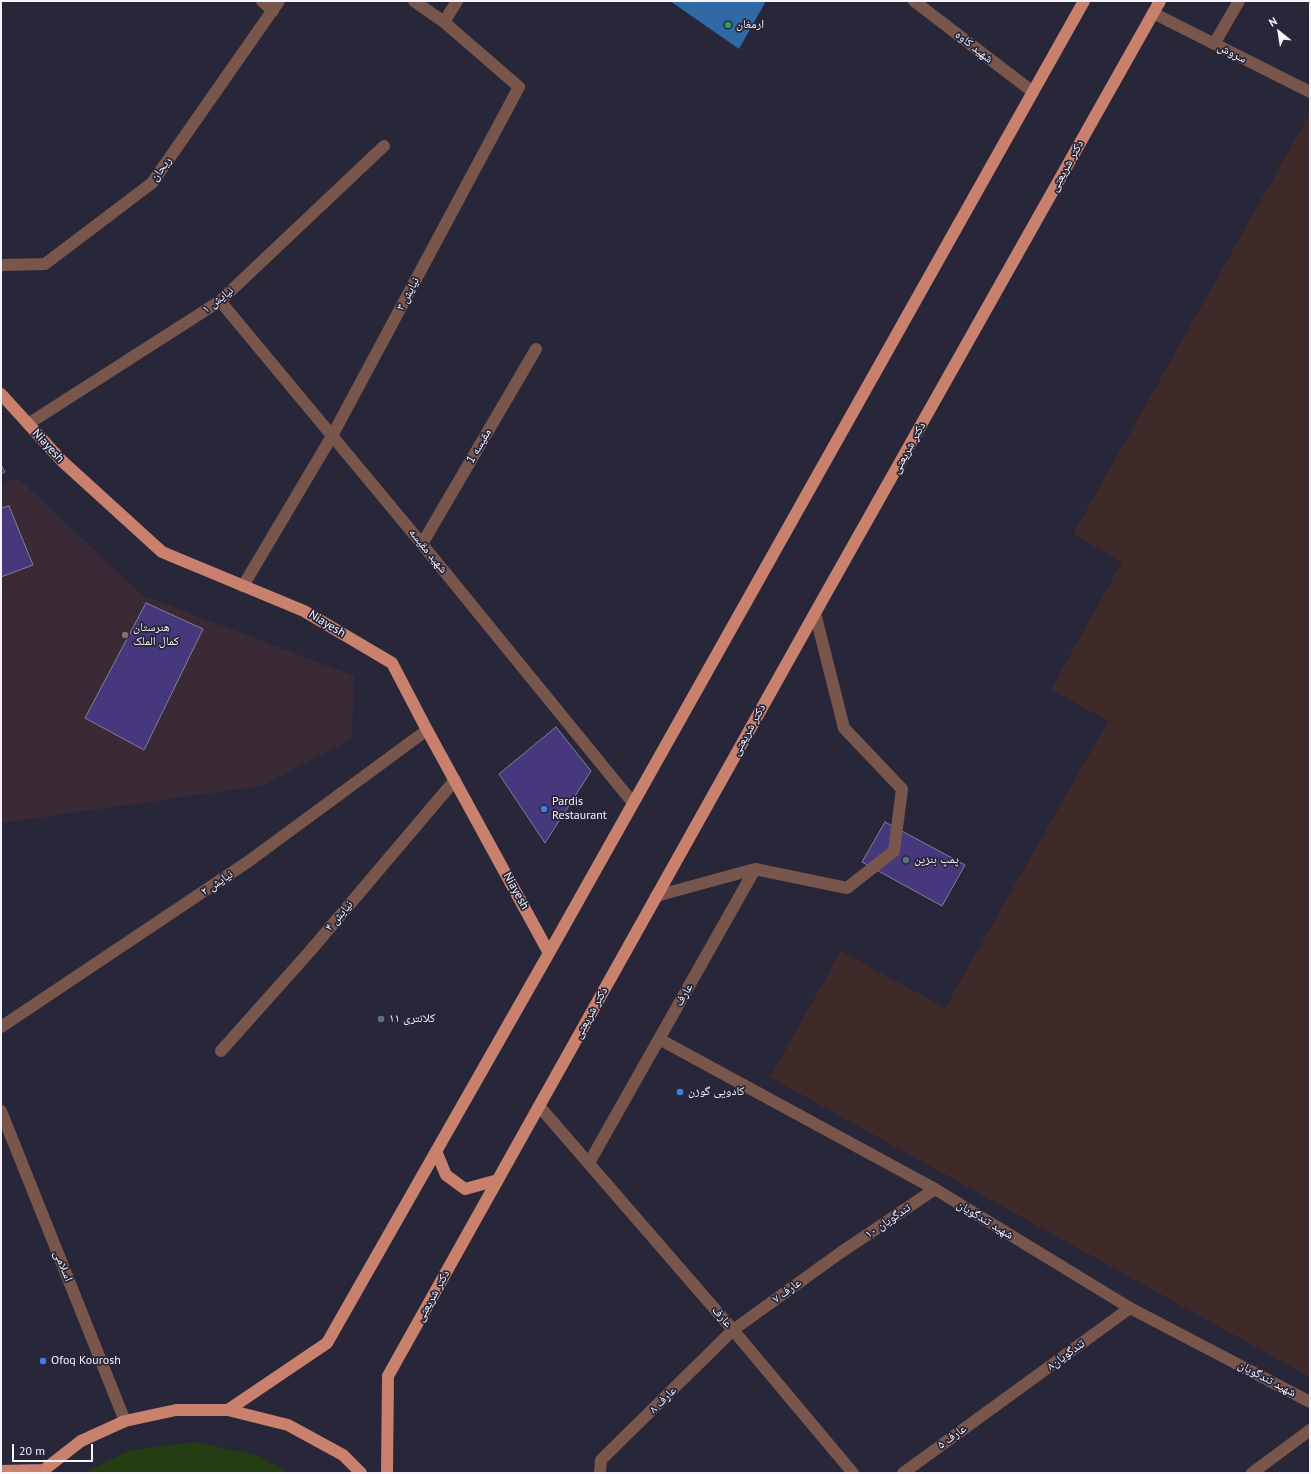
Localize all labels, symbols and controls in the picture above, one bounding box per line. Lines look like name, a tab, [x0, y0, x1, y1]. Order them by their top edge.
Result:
north arrow	[1259, 12, 1299, 52]
text: N	[1266, 14, 1280, 29]
place label: ارمغان	[736, 18, 764, 32]
marker: ارمغان	[723, 20, 733, 30]
street label: شهید کاوه	[952, 28, 996, 66]
street label: سروش	[1215, 40, 1249, 66]
street label: دکتر شریعتی	[1047, 138, 1087, 194]
street label: ریحان	[147, 154, 175, 184]
street label: نیایش ۳	[393, 275, 423, 313]
street label: نیایش ۱	[200, 283, 236, 317]
street label: دکتر شریعتی	[889, 420, 929, 476]
street label: Niayesh	[29, 426, 67, 466]
street label: مقیسه 1	[463, 426, 495, 466]
street label: شهید مقیسه	[406, 526, 450, 576]
street label: Niayesh	[306, 607, 348, 641]
place label: هنرستان کمال الملک	[133, 621, 179, 649]
marker: هنرستان کمال الملک	[120, 630, 130, 640]
street label: دکتر شریعتی	[729, 702, 769, 758]
place label: Pardis Restaurant	[552, 795, 607, 823]
marker: Pardis Restaurant	[539, 804, 549, 814]
place label: پمپ بنزین	[914, 853, 959, 867]
marker: پمپ بنزین	[901, 855, 911, 865]
street label: نیایش ۲	[198, 867, 236, 899]
street label: Niayesh	[500, 870, 532, 912]
street label: نیایش ۴	[322, 898, 356, 934]
street label: عارف	[672, 981, 696, 1009]
street label: دکتر شریعتی	[571, 985, 611, 1041]
place label: کلانتری ۱۱	[389, 1012, 435, 1026]
marker: کلانتری ۱۱	[376, 1014, 386, 1024]
place label: کادویی گوزن	[688, 1085, 744, 1099]
marker: کادویی گوزن	[675, 1087, 685, 1097]
street label: شهید تندگویان	[954, 1197, 1016, 1243]
street label: تندگویان ۱۰	[862, 1200, 914, 1242]
street label: اسلامی	[50, 1249, 76, 1283]
street label: دکتر شریعتی	[413, 1268, 453, 1324]
street label: عارف ۷	[770, 1276, 804, 1306]
street label: عارف	[709, 1303, 735, 1331]
street label: تندگویان۸	[1044, 1336, 1088, 1374]
place label: Ofoq Kourosh	[51, 1354, 121, 1368]
marker: Ofoq Kourosh	[38, 1356, 48, 1366]
street label: شهید تندگویان	[1235, 1358, 1299, 1400]
street label: عارف ۸	[646, 1383, 680, 1417]
street label: عارف ۵	[935, 1422, 969, 1452]
scale bar	[14, 1436, 95, 1462]
text: 20 m	[19, 1443, 45, 1458]

